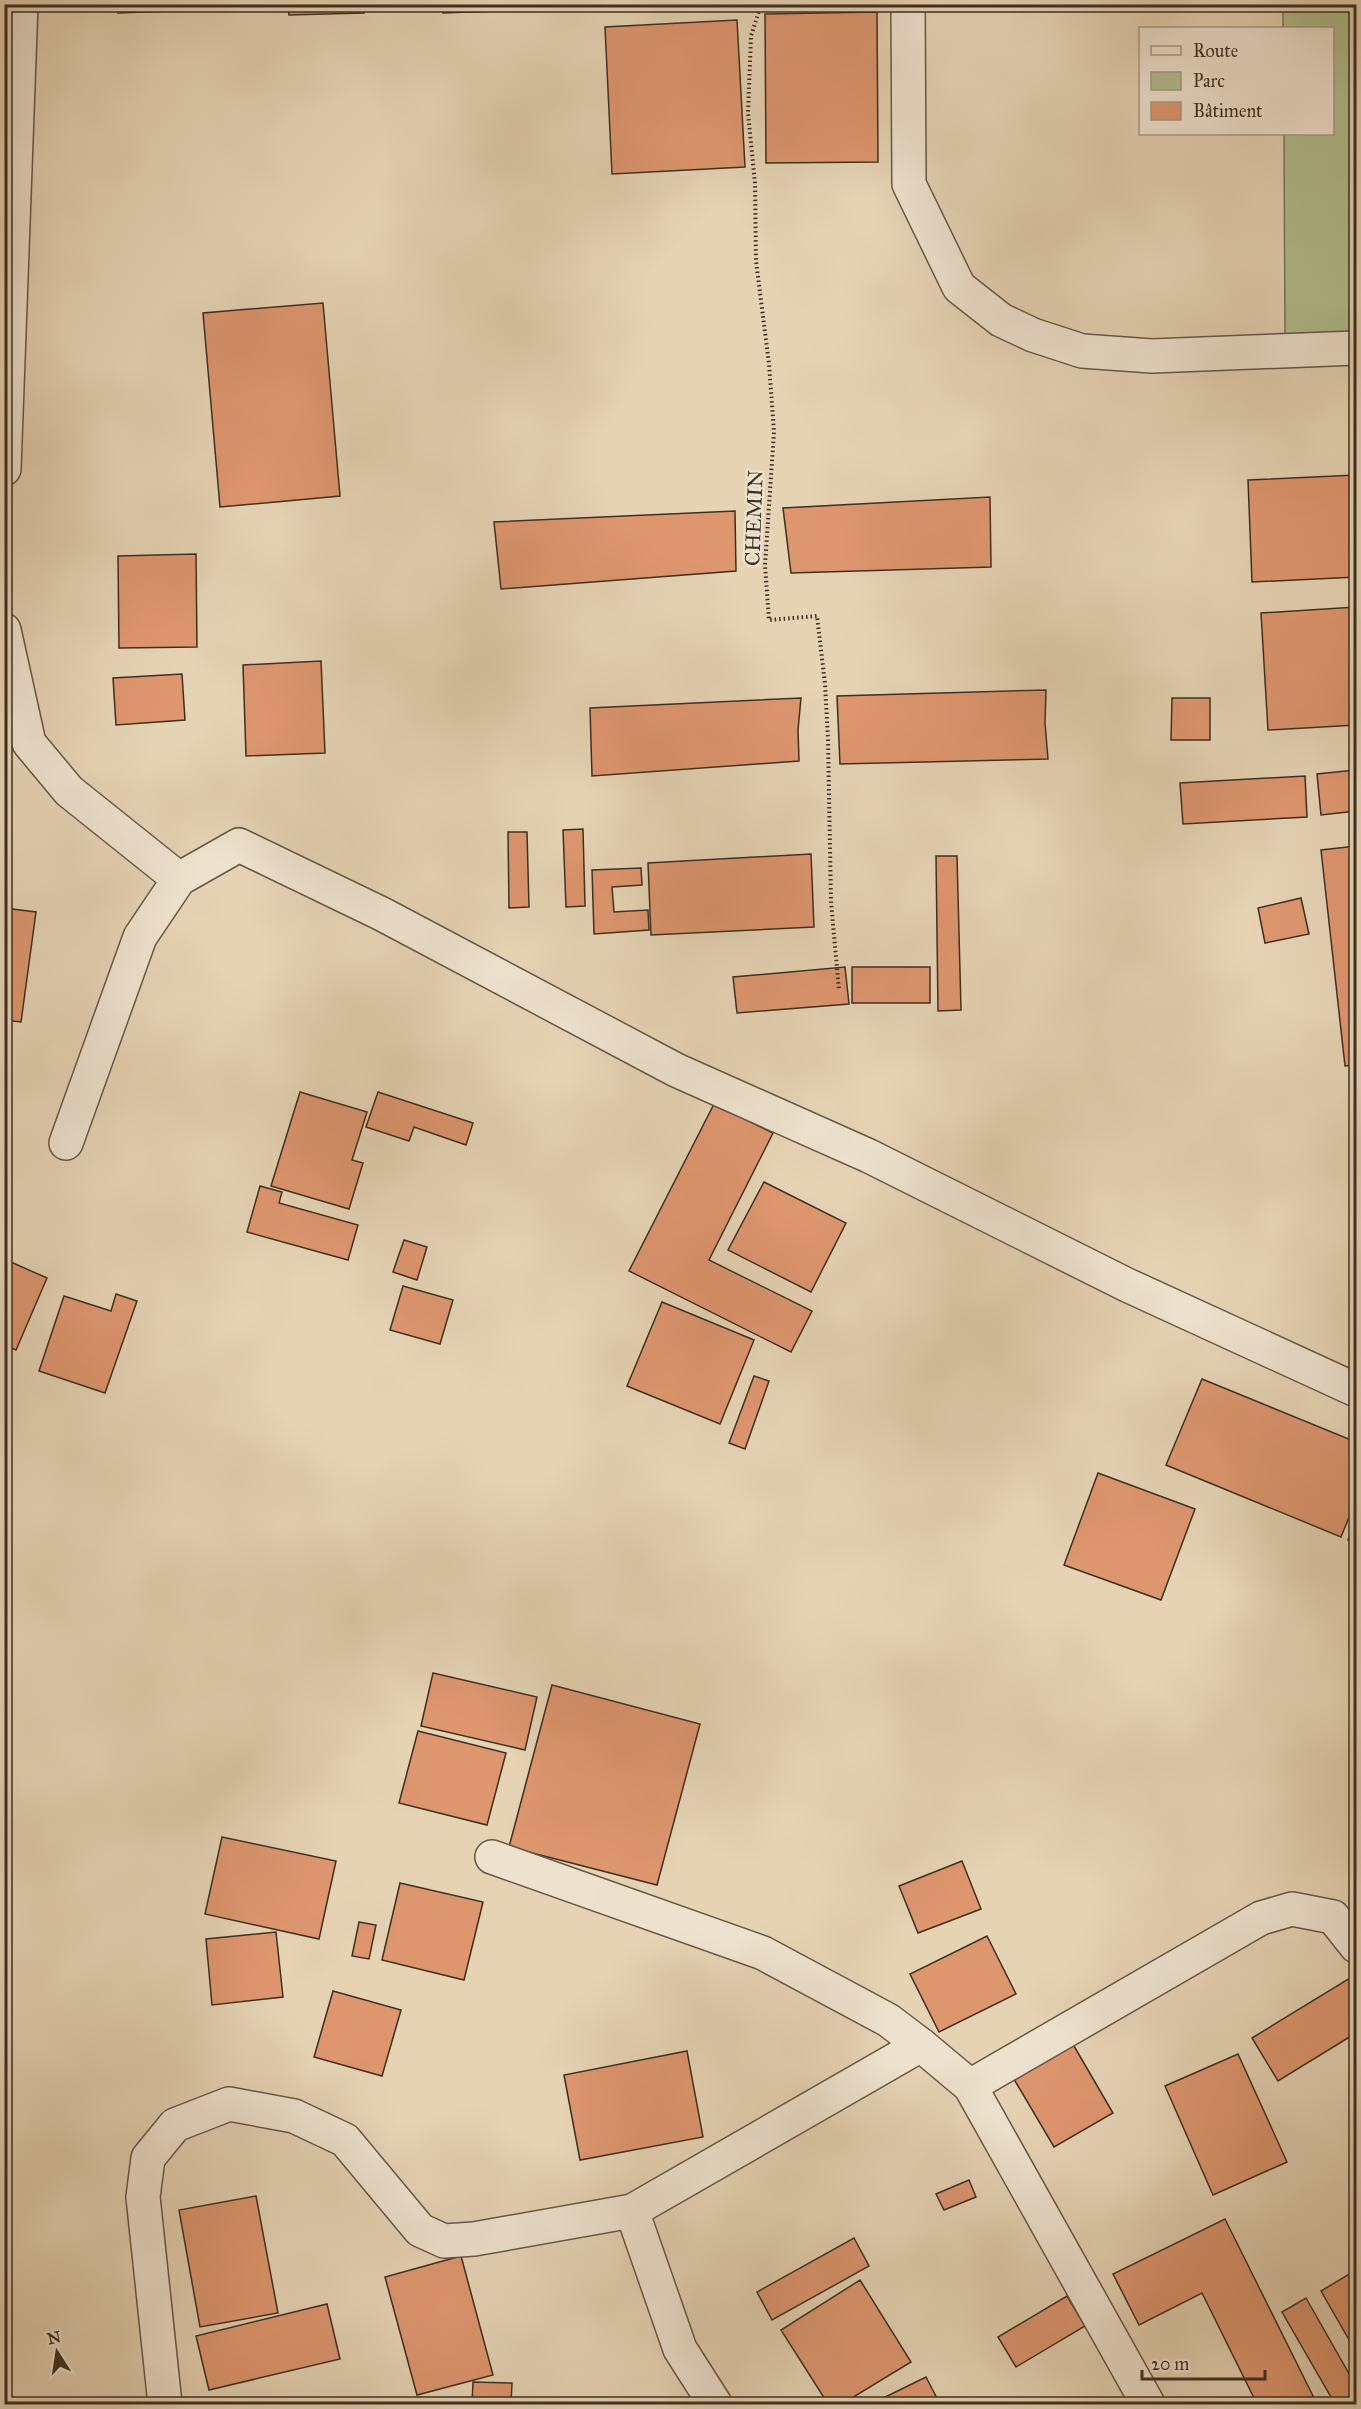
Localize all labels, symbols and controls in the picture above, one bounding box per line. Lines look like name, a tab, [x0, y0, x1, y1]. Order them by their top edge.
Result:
legend	[1139, 27, 1334, 135]
text: Route	[1193, 40, 1238, 62]
text: Parc	[1193, 70, 1225, 92]
text: Bâtiment	[1193, 100, 1263, 122]
street label: CHEMIN	[739, 469, 769, 566]
north arrow	[27, 2322, 87, 2382]
text: N	[45, 2327, 63, 2349]
scale bar	[1142, 2343, 1265, 2381]
text: 20 m	[1151, 2353, 1189, 2375]

